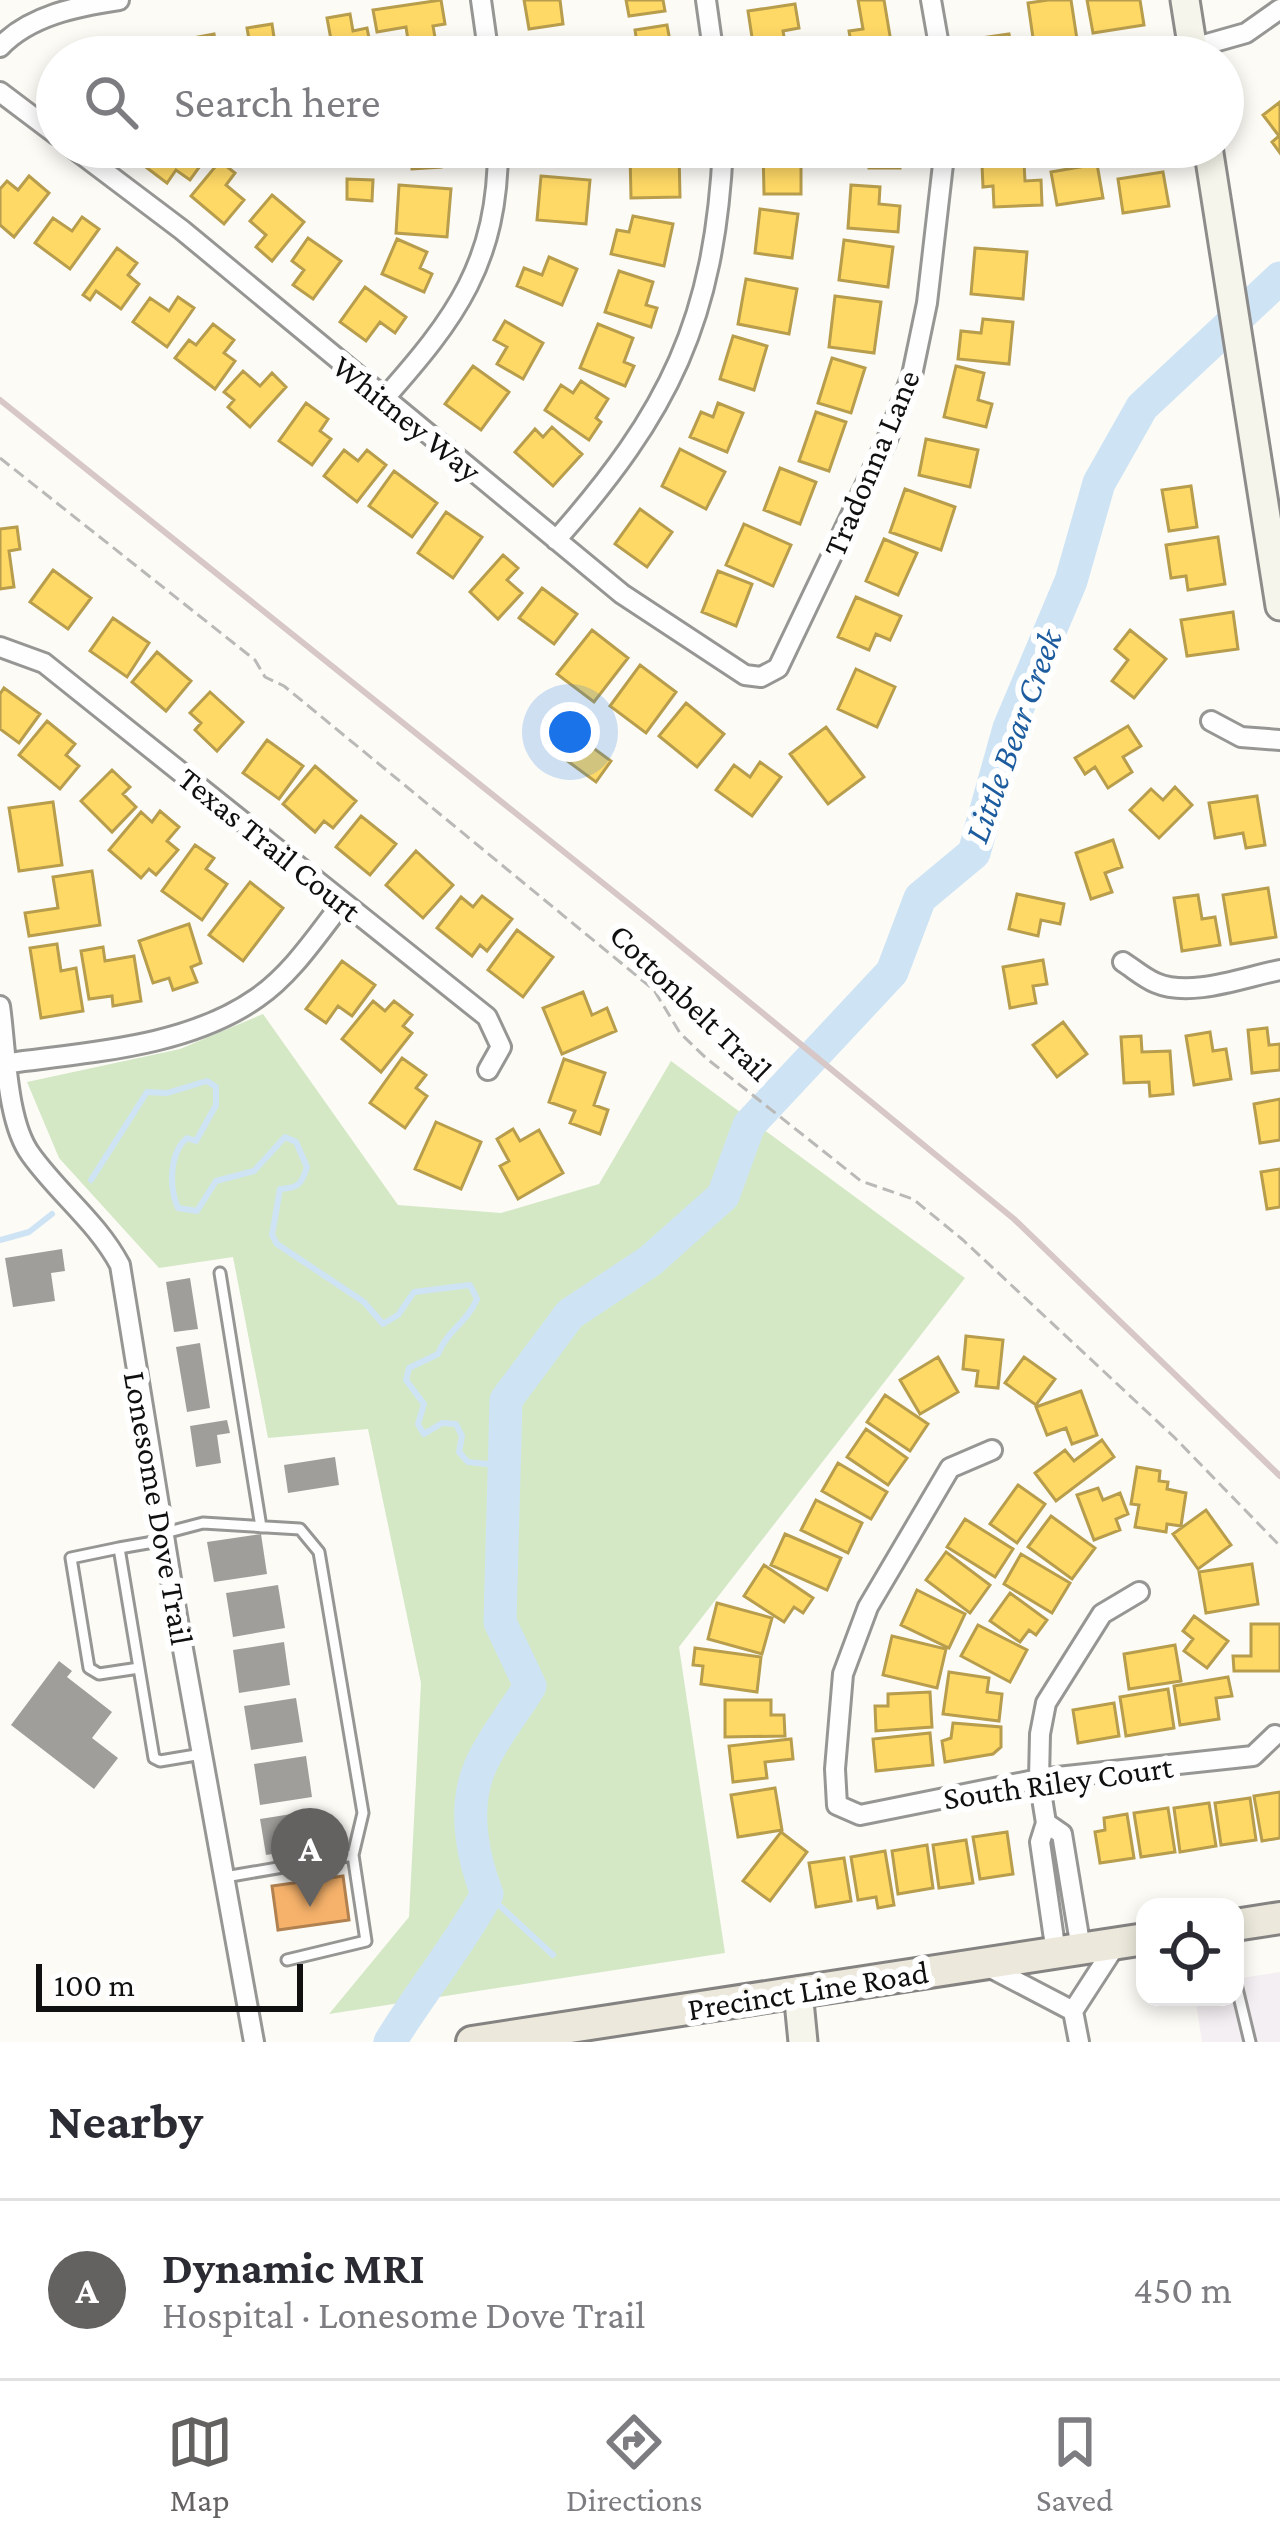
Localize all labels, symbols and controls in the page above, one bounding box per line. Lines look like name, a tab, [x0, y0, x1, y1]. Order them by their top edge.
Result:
search box	[36, 36, 1244, 168]
icon: search	[78, 69, 144, 135]
text: Search here	[174, 77, 381, 127]
street label: Whitney Way	[325, 347, 489, 490]
street label: Tradonna Lane	[815, 364, 927, 562]
water label: Little Bear Creek	[956, 623, 1071, 848]
your location	[540, 702, 600, 762]
street label: Texas Trail Court	[171, 759, 370, 930]
street label: Cottonbelt Trail	[603, 916, 779, 1088]
street label: Lonesome Dove Trail	[117, 1368, 201, 1648]
street label: South Riley Court	[941, 1747, 1176, 1816]
pin: A	[271, 1808, 349, 1907]
map controls	[1136, 1898, 1244, 2006]
button: locate	[1136, 1898, 1244, 2006]
street label: Precinct Line Road	[685, 1953, 931, 2027]
scale bar	[36, 1958, 303, 2011]
text: 100 m	[54, 1966, 135, 2003]
text: Nearby	[48, 2092, 203, 2149]
text: Dynamic MRI	[162, 2243, 425, 2293]
text: A	[75, 2268, 99, 2311]
text: 450 m	[1133, 2268, 1232, 2311]
text: Hospital · Lonesome Dove Trail	[162, 2293, 645, 2336]
tab: Map	[167, 2409, 233, 2518]
tab: Directions	[566, 2409, 703, 2518]
tab: Saved	[1036, 2409, 1113, 2518]

